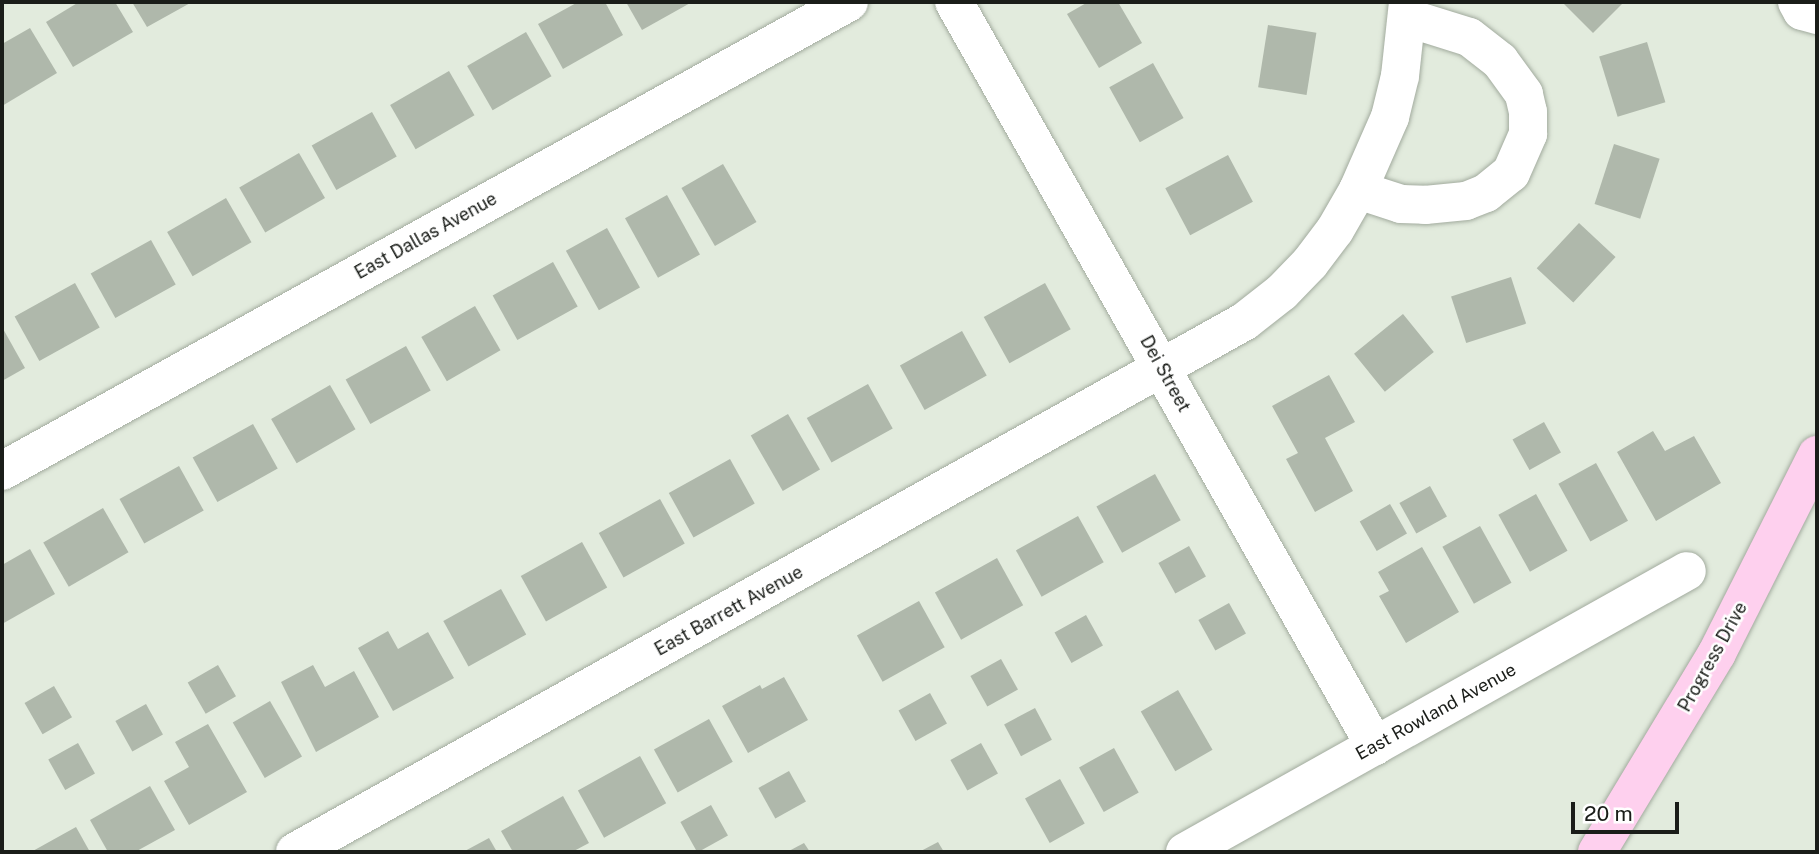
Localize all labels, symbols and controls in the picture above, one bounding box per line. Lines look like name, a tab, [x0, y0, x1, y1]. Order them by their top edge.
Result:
street label: East Dallas Avenue	[351, 188, 501, 284]
street label: Dei Street	[1135, 332, 1195, 416]
street label: East Barrett Avenue	[651, 561, 807, 661]
street label: Progress Drive	[1674, 598, 1752, 716]
street label: East Rowland Avenue	[1352, 659, 1520, 765]
scale bar	[1574, 788, 1682, 832]
text: 20 m	[1584, 801, 1633, 826]

